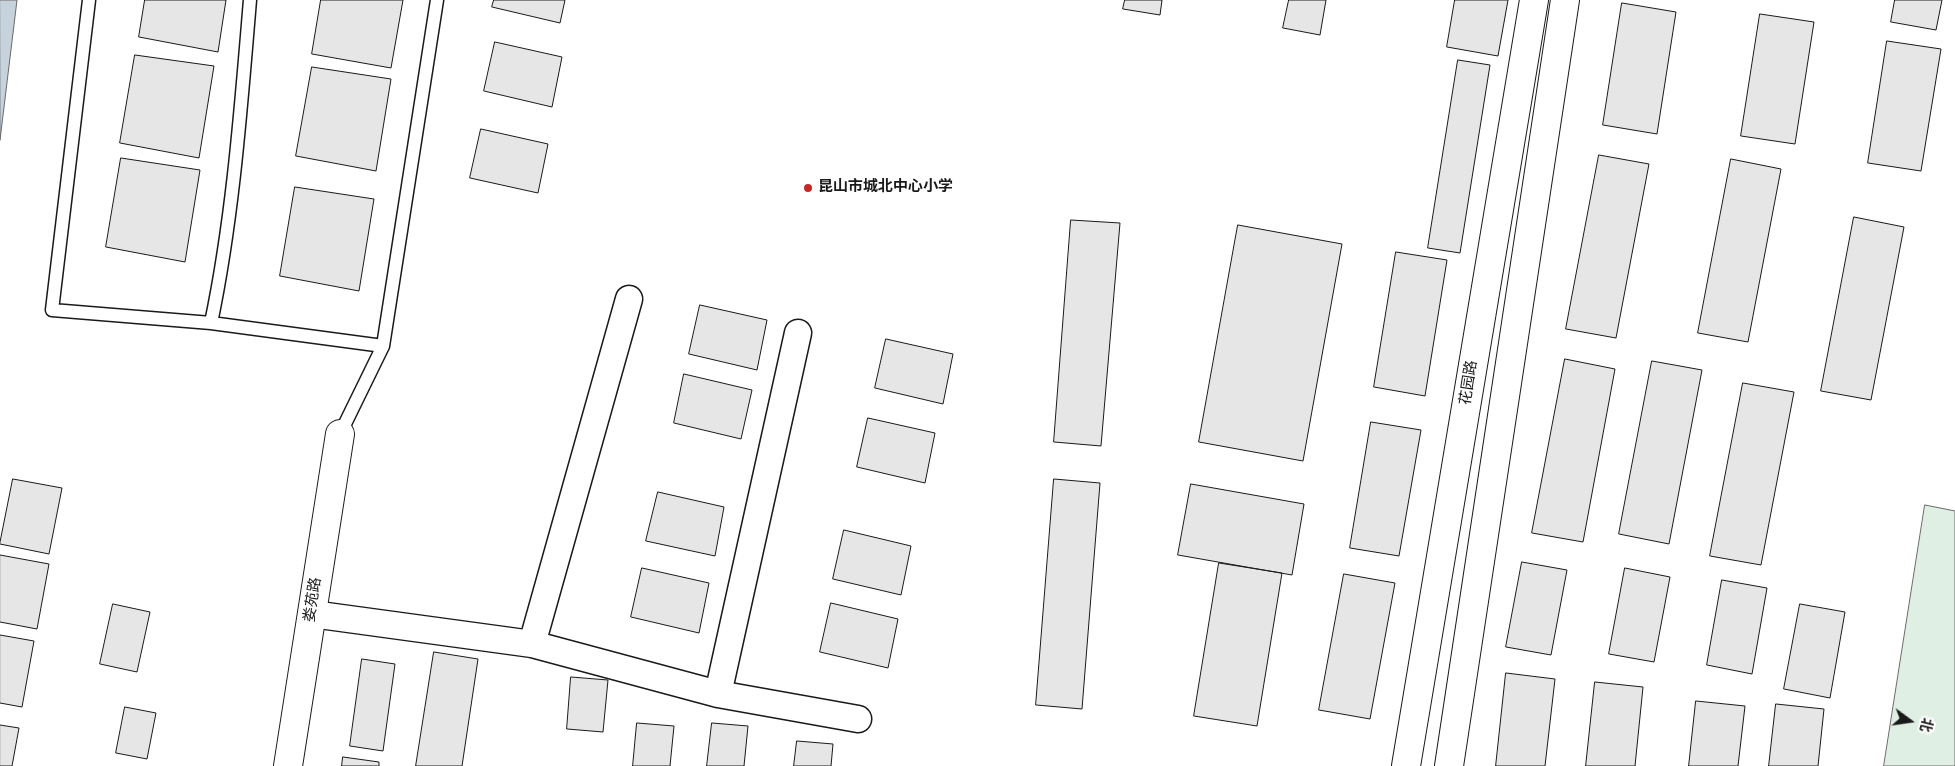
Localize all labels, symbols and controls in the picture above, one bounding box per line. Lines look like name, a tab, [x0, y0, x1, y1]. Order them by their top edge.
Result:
place label: 昆山市城北中心小学	[818, 179, 953, 197]
marker: 昆山市城北中心小学	[802, 182, 814, 194]
street label: 花园路	[1458, 359, 1482, 407]
street label: 娄苑路	[302, 576, 326, 624]
north arrow	[1885, 696, 1935, 746]
text: 北	[1915, 716, 1935, 734]

